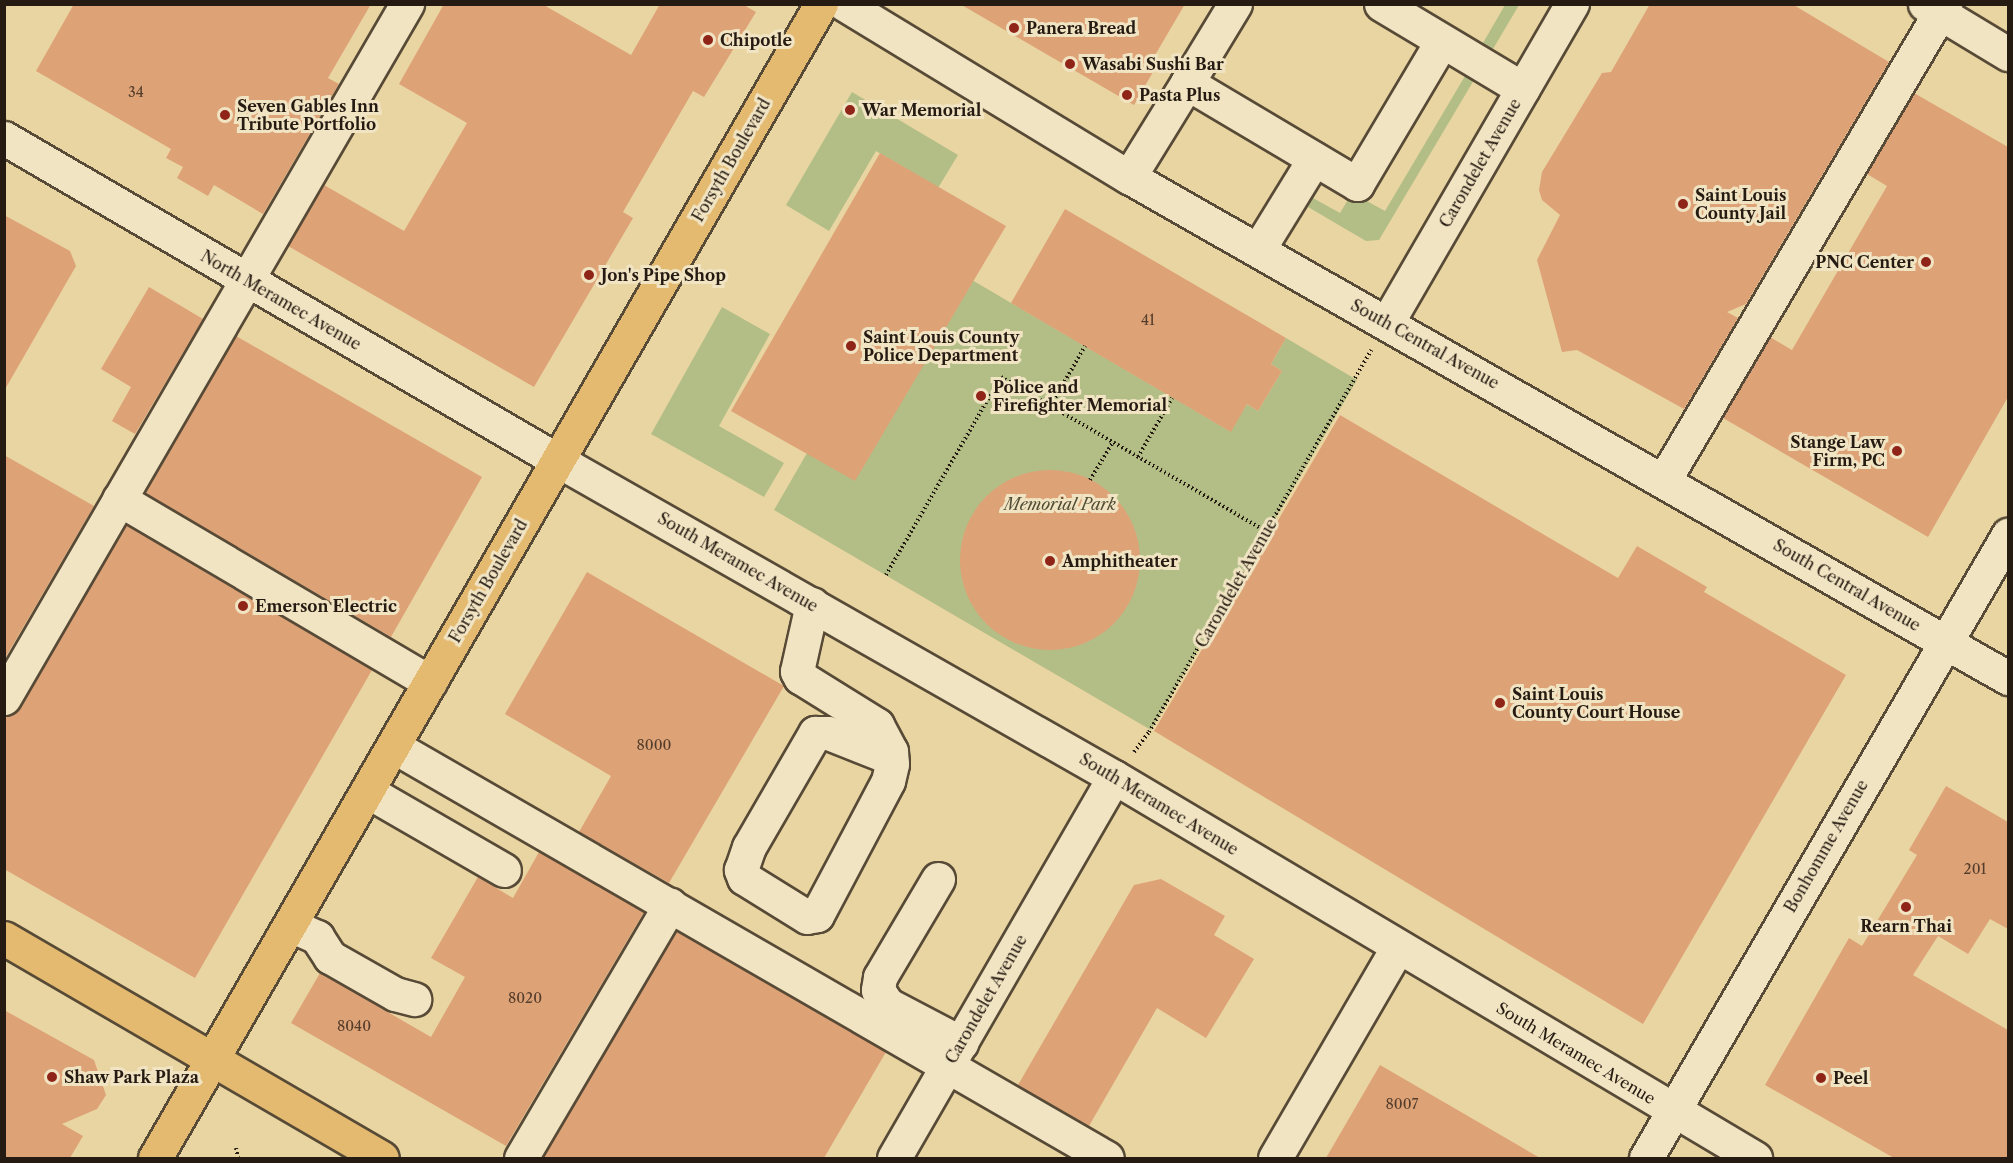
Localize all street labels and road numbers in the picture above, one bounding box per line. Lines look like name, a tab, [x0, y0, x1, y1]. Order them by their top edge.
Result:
street label: Forsyth Boulevard	[688, 95, 774, 225]
street label: Carondelet Avenue	[1435, 95, 1525, 231]
street label: North Meramec Avenue	[197, 246, 365, 354]
street label: South Central Avenue	[1347, 295, 1503, 393]
street label: South Meramec Avenue	[654, 508, 822, 616]
street label: Carondelet Avenue	[1191, 515, 1281, 651]
street label: Forsyth Boulevard	[445, 516, 531, 646]
street label: South Central Avenue	[1770, 535, 1924, 635]
street label: South Meramec Avenue	[1076, 749, 1242, 859]
street label: Bonhomme Avenue	[1780, 776, 1872, 916]
street label: Carondelet Avenue	[941, 931, 1031, 1067]
street label: South Meramec Avenue	[1493, 998, 1659, 1108]

